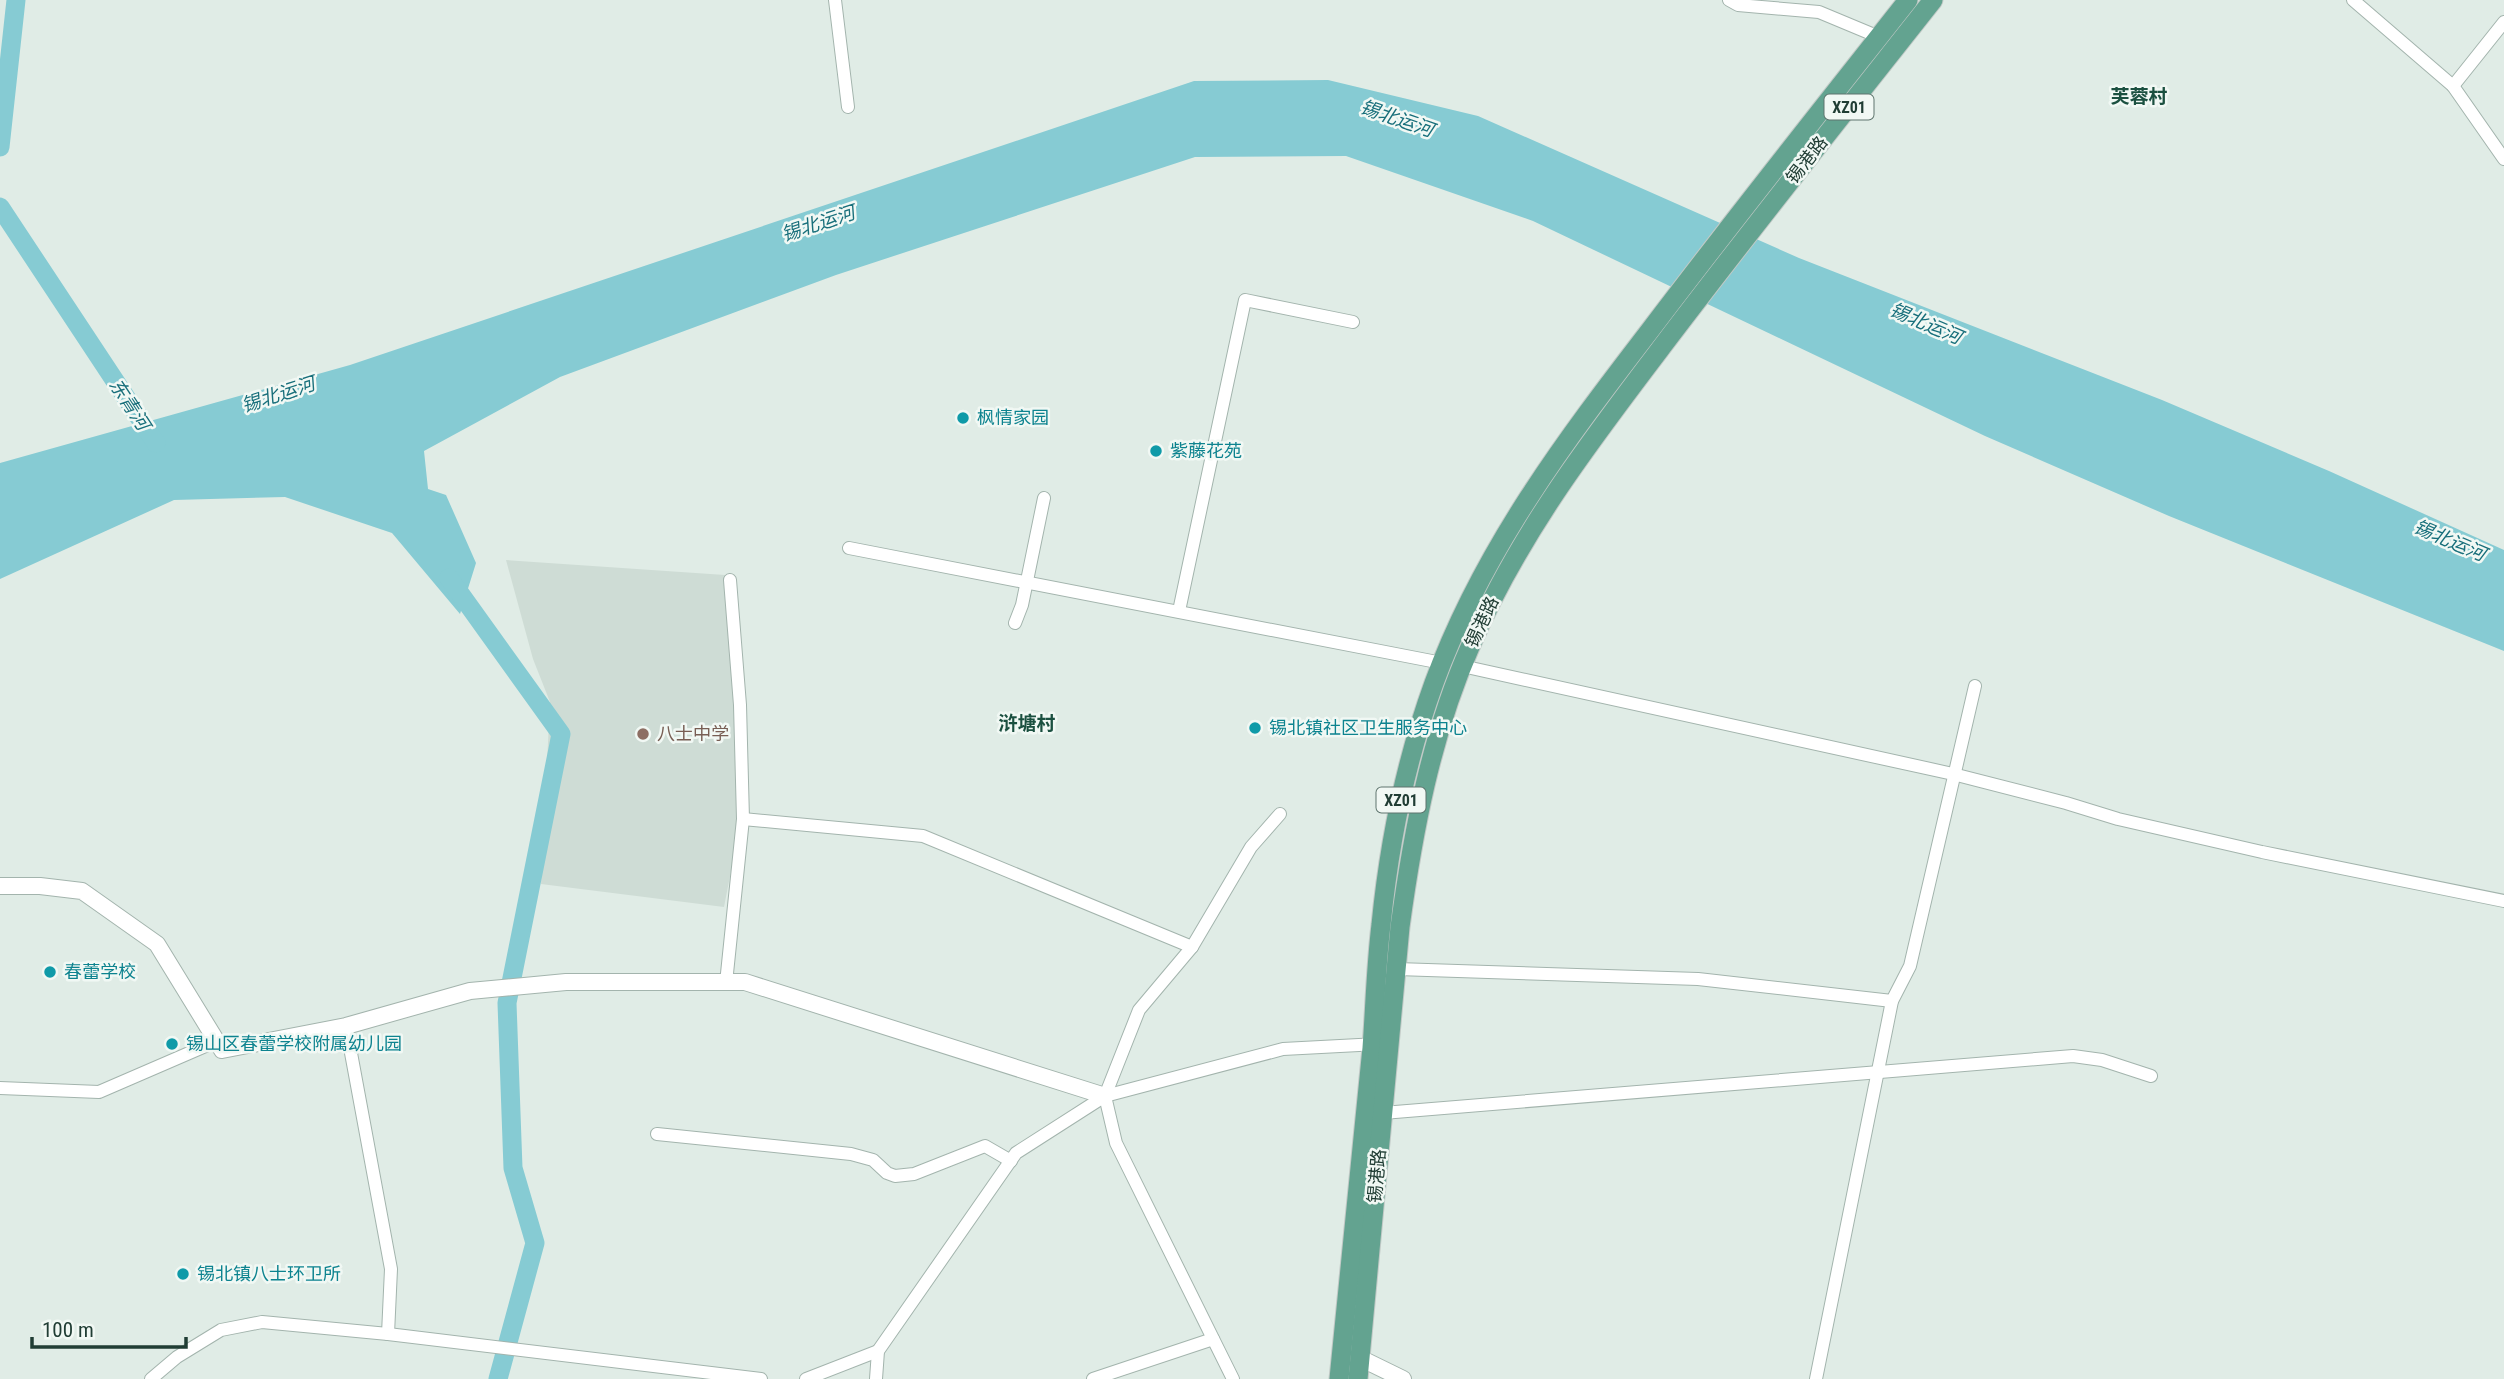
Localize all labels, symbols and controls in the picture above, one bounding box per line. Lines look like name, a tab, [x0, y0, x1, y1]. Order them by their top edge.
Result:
district label: 芙蓉村	[2110, 85, 2168, 108]
road number: XZ01	[1825, 94, 1874, 120]
water label: 锡北运河	[1357, 95, 1440, 143]
street label: 锡港路	[1782, 132, 1832, 187]
water label: 锡北运河	[778, 200, 862, 246]
water label: 锡北运河	[1886, 298, 1969, 350]
water label: 锡北运河	[238, 371, 322, 417]
water label: 东青河	[104, 374, 157, 438]
place label: 枫情家园	[977, 407, 1049, 428]
marker: 枫情家园	[955, 410, 971, 426]
place label: 紫藤花苑	[1170, 440, 1242, 461]
marker: 紫藤花苑	[1148, 443, 1164, 459]
water label: 锡北运河	[2410, 515, 2493, 567]
street label: 锡港路	[1461, 593, 1502, 651]
district label: 浒塘村	[998, 712, 1056, 735]
place label: 锡北镇社区卫生服务中心	[1269, 717, 1467, 738]
marker: 锡北镇社区卫生服务中心	[1247, 720, 1263, 736]
place label: 八士中学	[657, 723, 729, 744]
marker: 八士中学	[635, 726, 651, 742]
road number: XZ01	[1376, 788, 1426, 813]
place label: 春蕾学校	[64, 961, 136, 982]
marker: 春蕾学校	[42, 964, 58, 980]
place label: 锡山区春蕾学校附属幼儿园	[186, 1033, 402, 1054]
marker: 锡山区春蕾学校附属幼儿园	[164, 1036, 180, 1052]
street label: 锡港路	[1364, 1148, 1389, 1204]
place label: 锡北镇八士环卫所	[197, 1263, 341, 1284]
marker: 锡北镇八士环卫所	[175, 1266, 191, 1282]
scale bar	[32, 1306, 186, 1350]
text: 100 m	[42, 1318, 94, 1342]

